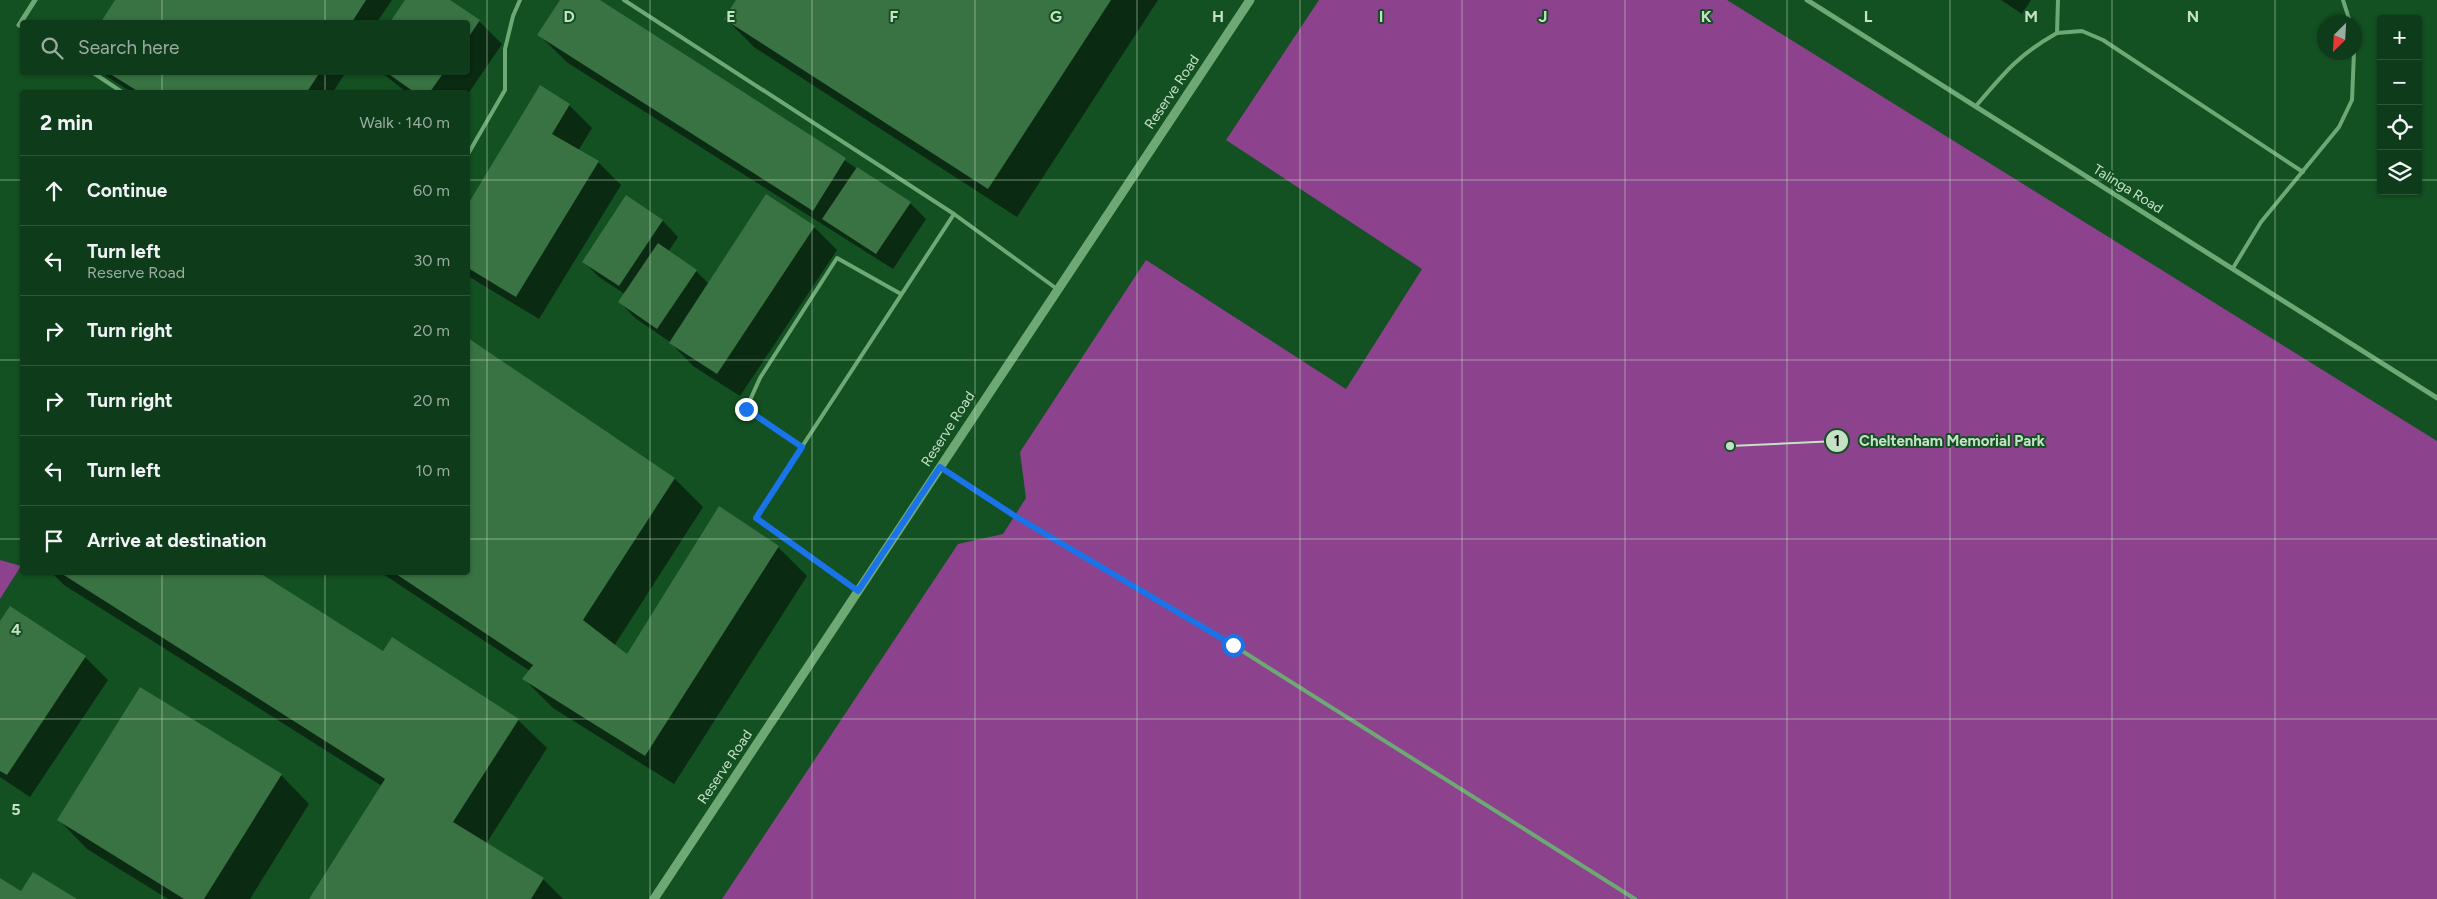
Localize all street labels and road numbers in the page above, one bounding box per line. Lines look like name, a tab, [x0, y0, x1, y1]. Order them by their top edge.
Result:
street label: Reserve Road	[1141, 52, 1203, 132]
street label: Talinga Road	[2090, 161, 2166, 217]
street label: Reserve Road	[918, 388, 978, 470]
street label: Reserve Road	[694, 727, 756, 807]

